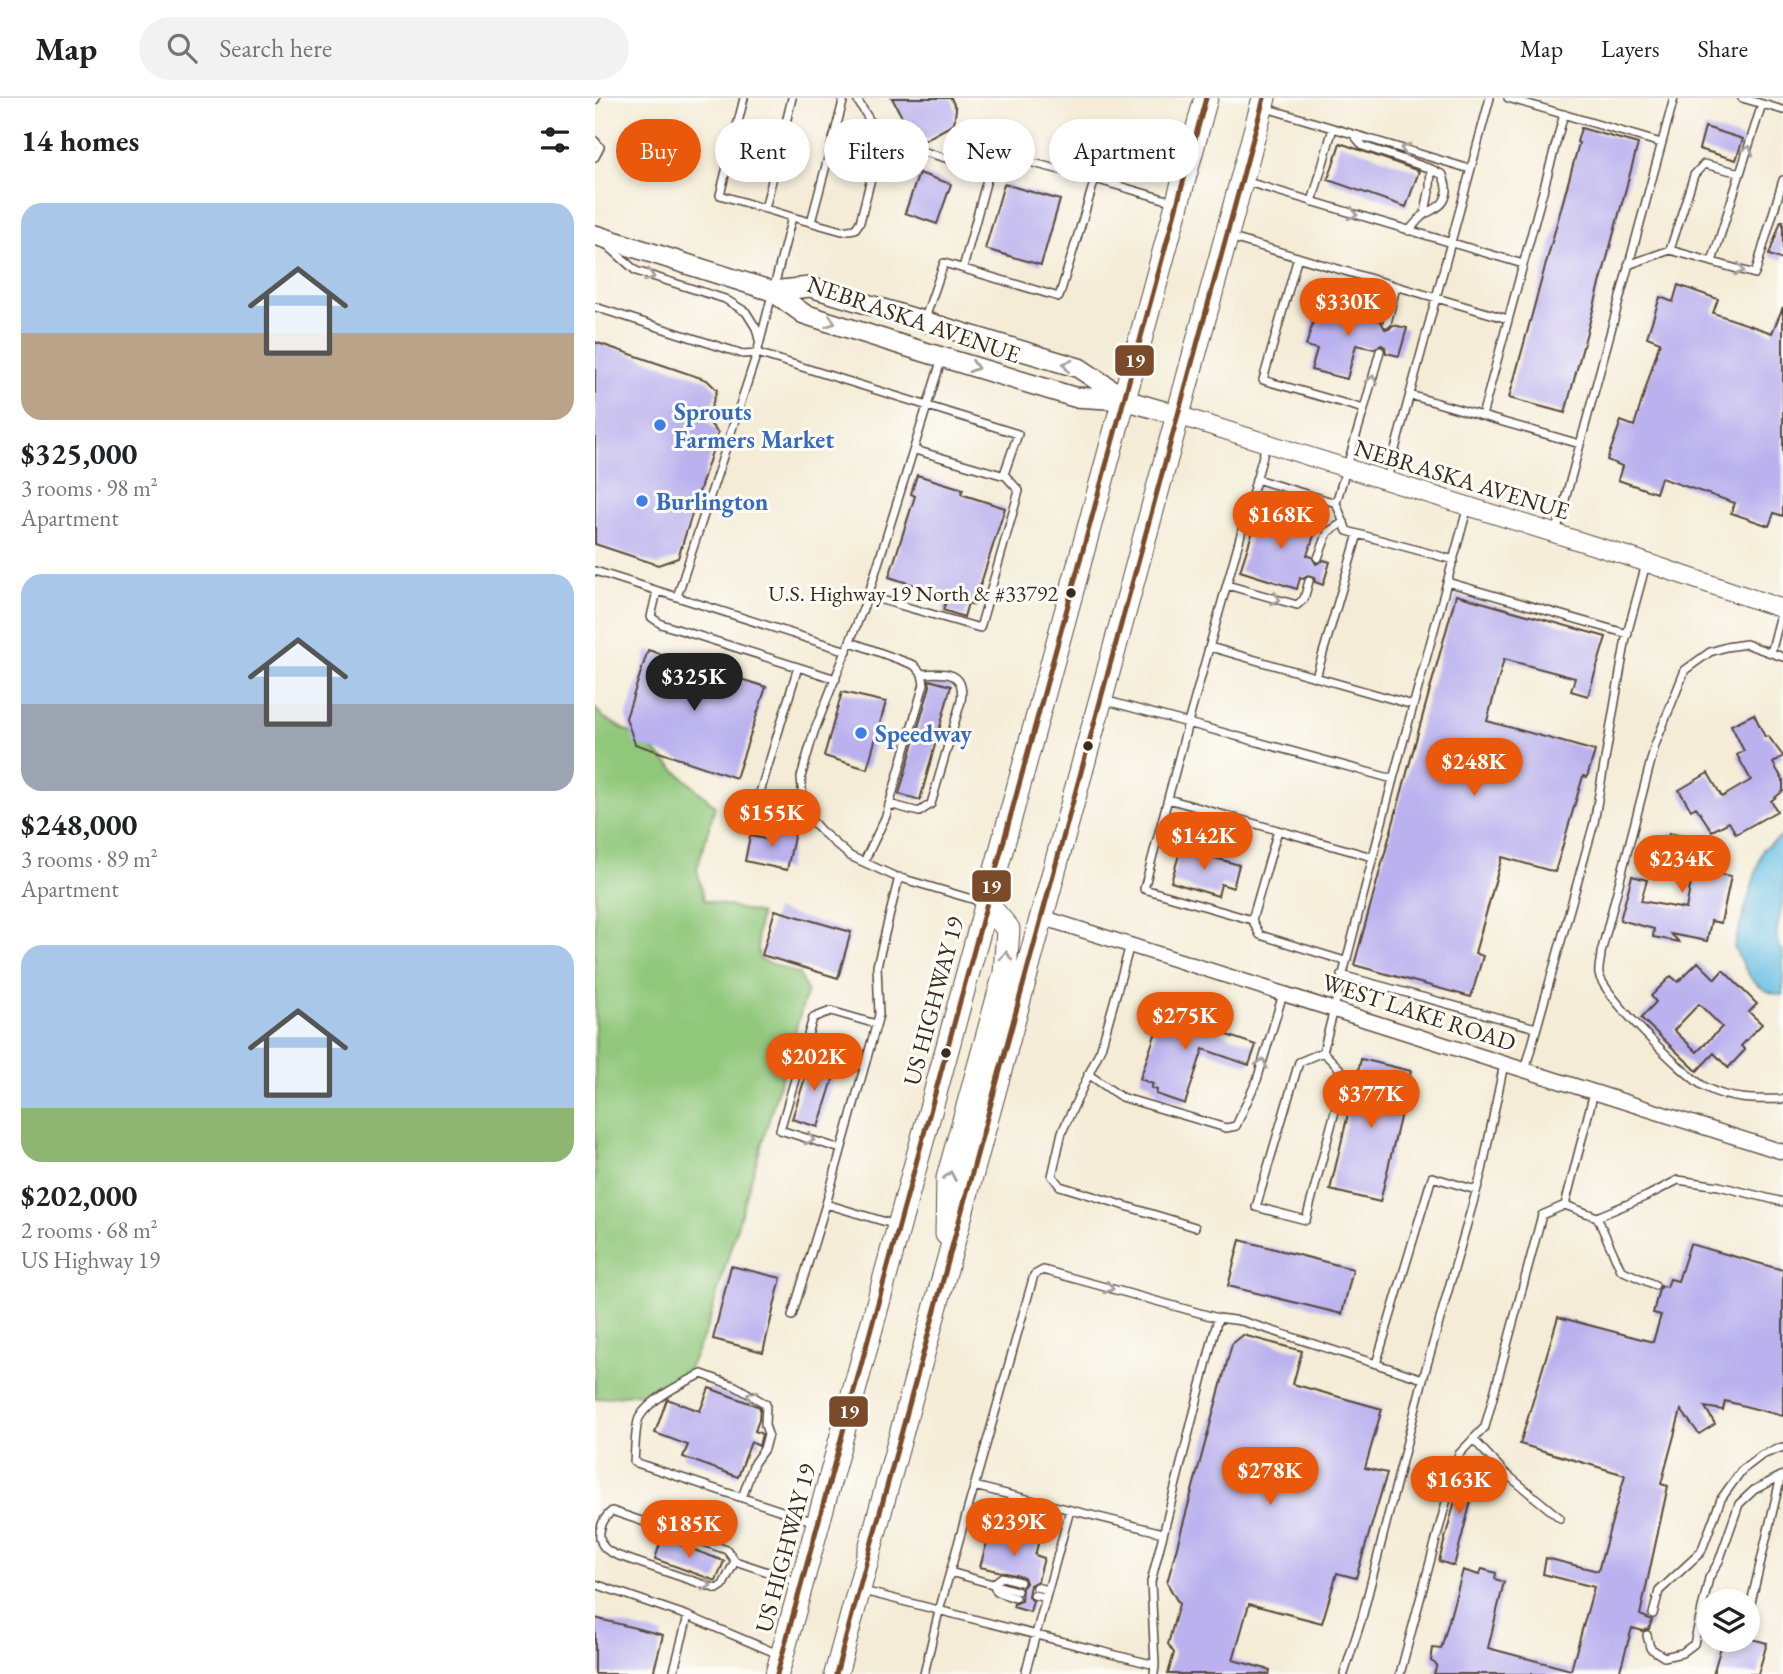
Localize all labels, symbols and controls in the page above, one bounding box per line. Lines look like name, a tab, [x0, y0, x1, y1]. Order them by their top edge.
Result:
search box	[139, 17, 629, 80]
text: Map	[35, 27, 97, 70]
icon: search	[163, 29, 201, 67]
text: Search here	[219, 31, 332, 65]
text: Map	[1520, 33, 1563, 64]
text: Layers	[1601, 33, 1660, 64]
text: Share	[1698, 33, 1748, 64]
chip: Buy	[616, 119, 701, 182]
chip: Rent	[715, 119, 810, 182]
chip: Filters	[824, 119, 929, 182]
chip: New	[943, 119, 1035, 182]
chip: Apartment	[1049, 119, 1199, 182]
text: 14 homes	[21, 121, 139, 160]
icon: filters	[536, 121, 574, 159]
one-way arrow	[1399, 143, 1411, 158]
one-way arrow	[1739, 145, 1754, 157]
one-way arrow	[1346, 205, 1358, 220]
icon: home	[235, 248, 361, 374]
one-way arrow	[1734, 261, 1746, 276]
one-way arrow	[644, 267, 656, 282]
street label: NEBRASKA AVENUE	[803, 268, 1025, 370]
pin: $330K	[1299, 278, 1397, 338]
text: $330K	[1316, 286, 1380, 316]
one-way arrow	[825, 314, 837, 328]
line badge: 19	[1114, 344, 1155, 377]
text: 19	[1125, 348, 1145, 373]
one-way arrow	[967, 358, 979, 373]
one-way arrow	[1062, 358, 1074, 373]
one-way arrow	[1364, 374, 1378, 386]
place label: Sprouts Farmers Market	[674, 396, 834, 455]
marker: Sprouts Farmers Market	[652, 417, 668, 433]
street label: NEBRASKA AVENUE	[1351, 432, 1573, 526]
text: $325,000	[21, 434, 137, 473]
text: 3 rooms · 98 m²	[21, 473, 158, 503]
place label: Burlington	[656, 486, 769, 518]
pin: $168K	[1232, 491, 1330, 551]
marker: Burlington	[634, 493, 650, 509]
text: $168K	[1249, 499, 1313, 529]
text: Apartment	[21, 503, 119, 533]
place label: U.S. Highway 19 North & #33792	[768, 579, 1058, 608]
marker: U.S. Highway 19 North & #33792	[1064, 586, 1078, 600]
one-way arrow	[1269, 591, 1281, 605]
icon: home	[235, 619, 361, 745]
pin: $325K	[645, 654, 743, 713]
text: $325K	[662, 661, 726, 691]
place label: Speedway	[875, 718, 972, 750]
marker: Speedway	[853, 725, 869, 741]
pin: $248K	[1425, 738, 1523, 798]
unlabelled marker	[1081, 739, 1095, 753]
text: $248K	[1442, 746, 1506, 776]
pin: $155K	[723, 790, 821, 849]
text: $155K	[740, 797, 804, 827]
text: $248,000	[21, 805, 137, 844]
pin: $142K	[1155, 812, 1253, 872]
text: $142K	[1172, 820, 1236, 850]
pin: $234K	[1633, 836, 1731, 895]
text: $234K	[1650, 843, 1714, 873]
text: 3 rooms · 89 m²	[21, 844, 158, 874]
line badge: 19	[971, 869, 1012, 903]
text: Apartment	[21, 874, 119, 904]
text: 19	[981, 874, 1001, 899]
street label: US HIGHWAY 19	[896, 913, 971, 1089]
one-way arrow	[998, 950, 1013, 961]
street label: WEST LAKE ROAD	[1318, 966, 1520, 1058]
icon: home	[235, 990, 361, 1116]
pin: $275K	[1136, 992, 1234, 1052]
text: $275K	[1153, 1000, 1217, 1030]
pin: $202K	[765, 1034, 863, 1093]
text: $202K	[782, 1041, 846, 1071]
unlabelled marker	[939, 1046, 953, 1060]
one-way arrow	[1254, 1057, 1269, 1069]
pin: $377K	[1322, 1070, 1420, 1130]
text: $377K	[1339, 1078, 1403, 1108]
one-way arrow	[804, 1131, 816, 1146]
one-way arrow	[942, 1170, 957, 1182]
text: $202,000	[21, 1176, 137, 1215]
text: 2 rooms · 68 m²	[21, 1215, 158, 1245]
text: US Highway 19	[21, 1245, 160, 1275]
one-way arrow	[1103, 1280, 1115, 1294]
one-way arrow	[746, 1391, 759, 1404]
line badge: 19	[828, 1395, 869, 1428]
text: 19	[839, 1399, 859, 1424]
pin: $278K	[1221, 1448, 1319, 1507]
text: $278K	[1238, 1455, 1302, 1485]
pin: $163K	[1410, 1456, 1508, 1516]
street label: US HIGHWAY 19	[748, 1460, 823, 1636]
text: $163K	[1427, 1464, 1491, 1494]
pin: $239K	[965, 1498, 1063, 1558]
pin: $185K	[640, 1500, 738, 1560]
text: $239K	[982, 1506, 1046, 1536]
text: $185K	[657, 1508, 721, 1538]
one-way arrow	[701, 1577, 713, 1591]
map controls	[1697, 1589, 1760, 1652]
button: layers	[1697, 1589, 1760, 1652]

